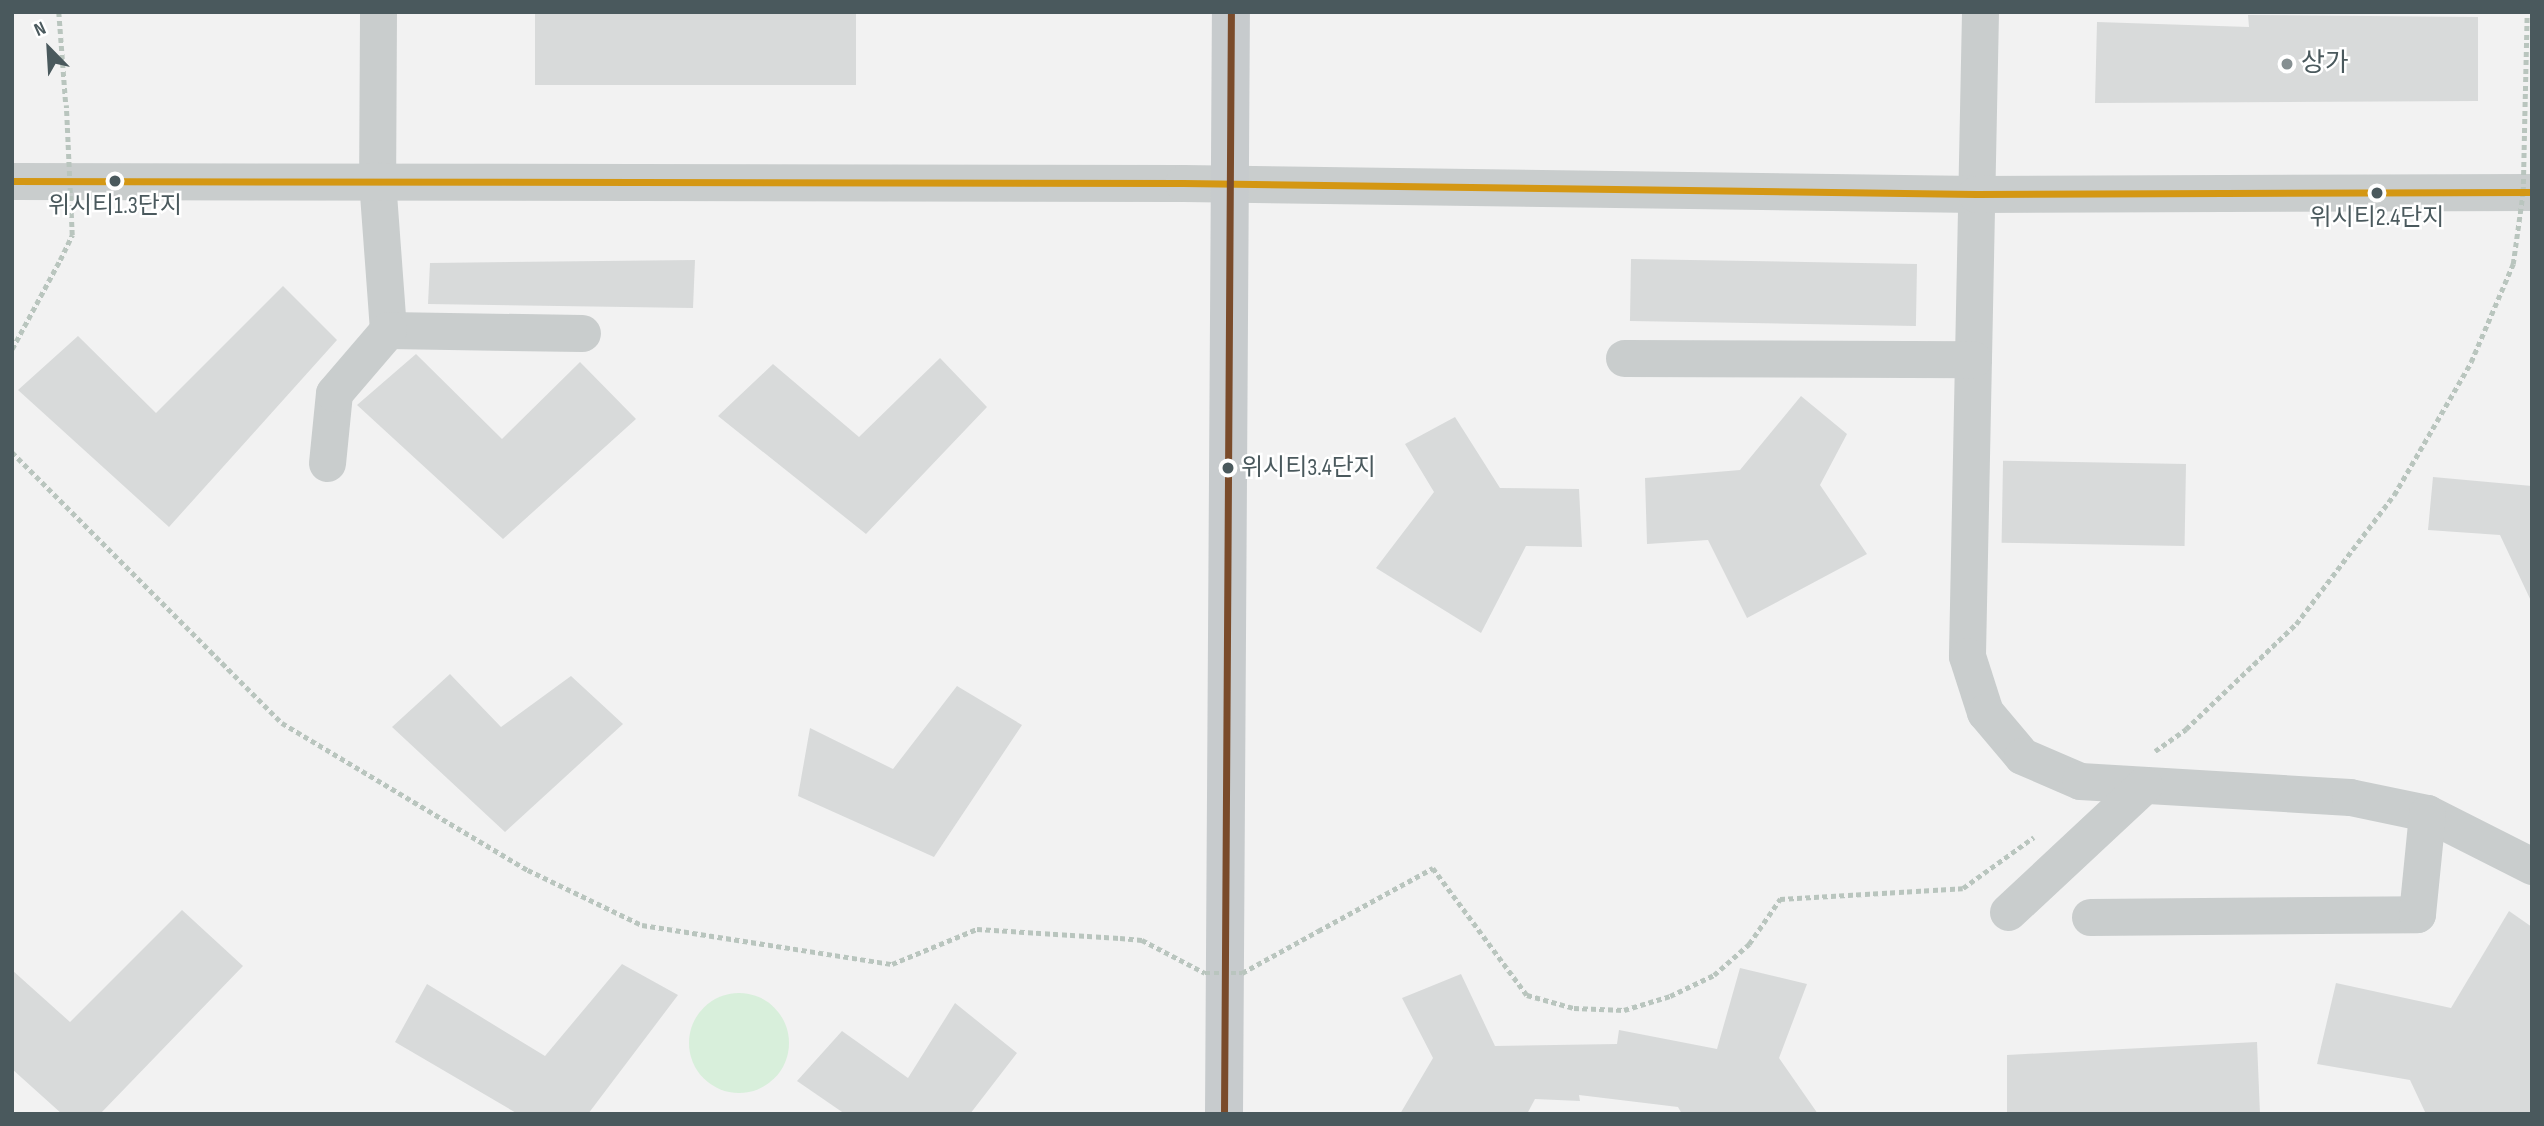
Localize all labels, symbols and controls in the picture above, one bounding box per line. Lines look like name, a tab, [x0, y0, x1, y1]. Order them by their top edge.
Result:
north arrow	[14, 14, 84, 84]
text: N	[31, 17, 50, 42]
place label: 상가	[2301, 48, 2349, 80]
marker: 상가	[2279, 56, 2295, 72]
marker: 위시티1.3단지	[108, 174, 122, 188]
marker: 위시티2.4단지	[2370, 186, 2384, 200]
place label: 위시티1.3단지	[48, 192, 182, 220]
place label: 위시티2.4단지	[2310, 204, 2444, 232]
place label: 위시티3.4단지	[1241, 454, 1376, 482]
marker: 위시티3.4단지	[1221, 461, 1235, 475]

